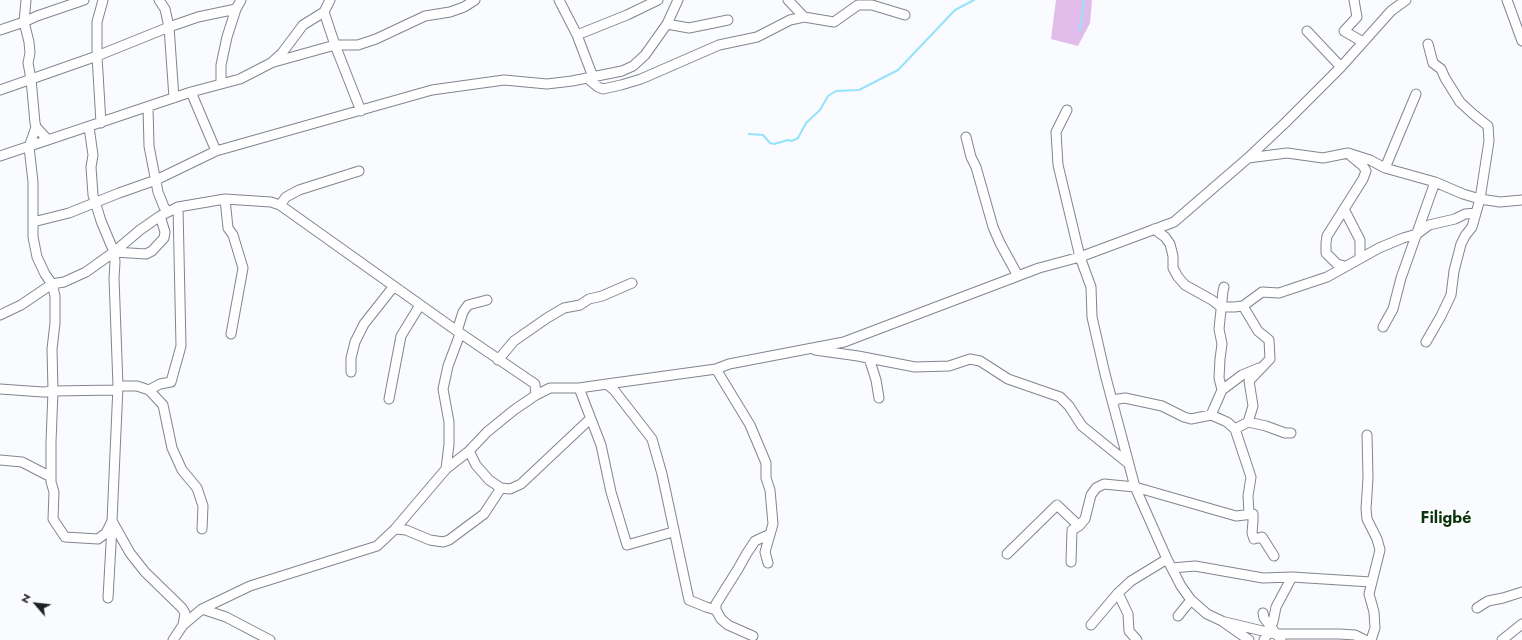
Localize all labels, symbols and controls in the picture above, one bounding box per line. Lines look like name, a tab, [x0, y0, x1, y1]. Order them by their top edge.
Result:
district label: Filigbé	[1421, 509, 1471, 529]
north arrow	[16, 584, 56, 624]
text: N	[16, 591, 35, 606]

